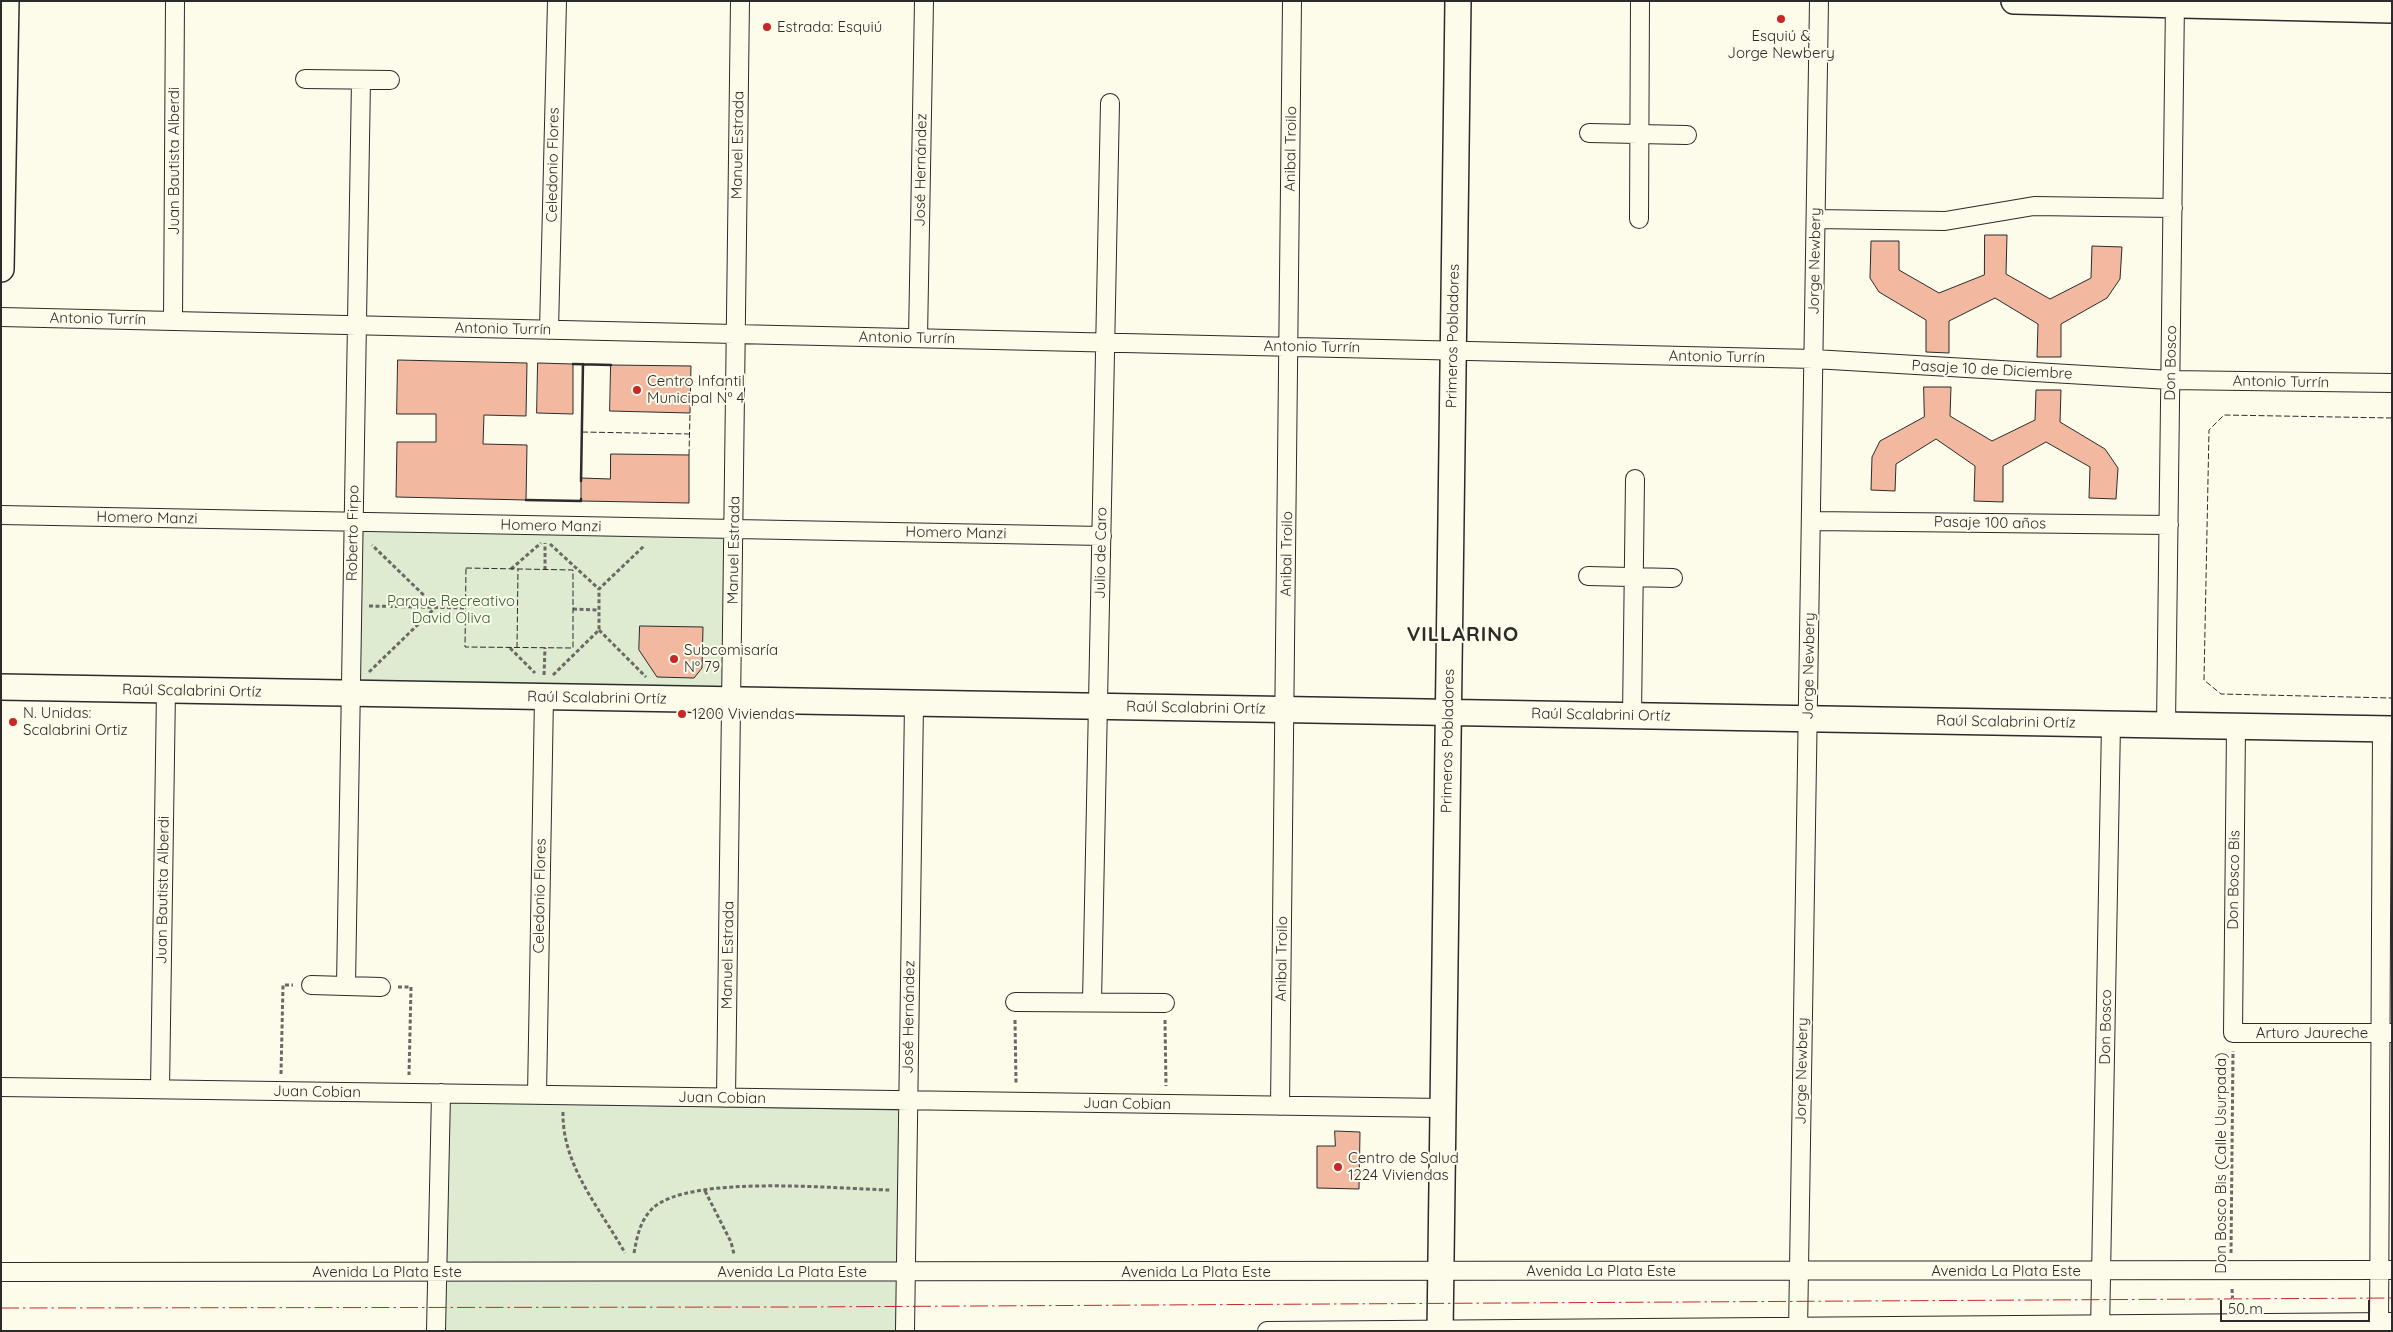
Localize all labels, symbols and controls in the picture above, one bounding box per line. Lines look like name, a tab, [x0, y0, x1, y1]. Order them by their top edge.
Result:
marker: Esquiú & Jorge Newbery	[1775, 13, 1787, 25]
place label: Estrada: Esquiú	[777, 18, 882, 36]
marker: Estrada: Esquiú	[761, 21, 773, 33]
place label: Esquiú & Jorge Newbery	[1727, 27, 1835, 62]
street label: Juan Bautista Alberdi	[165, 87, 183, 235]
street label: Manuel Estrada	[728, 91, 748, 199]
street label: Anibal Troilo	[1281, 106, 1301, 192]
street label: Celedonio Flores	[543, 107, 563, 223]
street label: José Hernández	[911, 113, 931, 227]
street label: Jorge Newbery	[1805, 207, 1825, 315]
street label: Primeros Pobladores	[1443, 264, 1463, 408]
street label: Antonio Turrín	[49, 309, 147, 329]
street label: Antonio Turrín	[454, 319, 552, 339]
street label: Don Bosco	[2161, 325, 2181, 401]
street label: Antonio Turrín	[858, 328, 956, 348]
street label: Antonio Turrín	[1263, 337, 1361, 357]
street label: Antonio Turrín	[1668, 347, 1766, 367]
street label: Pasaje 10 de Diciembre	[1911, 357, 2073, 383]
place label: Centro Infantil Municipal N° 4	[647, 372, 745, 407]
street label: Antonio Turrín	[2232, 372, 2330, 392]
marker: Centro Infantil Municipal N° 4	[631, 384, 643, 396]
street label: Roberto Firpo	[343, 485, 363, 581]
street label: Manuel Estrada	[724, 496, 744, 604]
street label: Julio de Caro	[1091, 507, 1111, 599]
street label: Homero Manzi	[96, 508, 198, 528]
street label: Anibal Troilo	[1277, 511, 1297, 597]
street label: Pasaje 100 años	[1934, 513, 2046, 533]
street label: Homero Manzi	[500, 516, 602, 536]
street label: Homero Manzi	[905, 523, 1007, 543]
park label: Parque Recreativo David Oliva	[387, 592, 515, 627]
street label: Jorge Newbery	[1799, 612, 1819, 720]
district label: VILLARINO	[1406, 623, 1520, 647]
place label: Subcomisaría N° 79	[684, 641, 778, 676]
marker: Subcomisaría N° 79	[668, 653, 680, 665]
street label: Primeros Pobladores	[1438, 669, 1458, 813]
street label: Raúl Scalabrini Ortíz	[122, 681, 262, 701]
street label: Raúl Scalabrini Ortíz	[527, 688, 667, 708]
street label: Raúl Scalabrini Ortíz	[1126, 698, 1266, 718]
place label: N. Unidas: Scalabrini Ortiz	[23, 704, 128, 739]
place label: 1200 Viviendas	[692, 705, 794, 723]
street label: Raúl Scalabrini Ortíz	[1531, 705, 1671, 725]
marker: 1200 Viviendas	[676, 708, 688, 720]
street label: Raúl Scalabrini Ortíz	[1936, 712, 2076, 732]
marker: N. Unidas: Scalabrini Ortiz	[7, 716, 19, 728]
street label: Juan Bautista Alberdi	[153, 816, 173, 964]
street label: Don Bosco Bis	[2224, 830, 2244, 930]
street label: Celedonio Flores	[530, 838, 550, 954]
street label: Manuel Estrada	[718, 901, 738, 1009]
street label: Anibal Troilo	[1272, 916, 1292, 1002]
street label: José Hernández	[899, 960, 919, 1074]
street label: Don Bosco	[2096, 989, 2116, 1065]
street label: Jorge Newbery	[1792, 1017, 1812, 1125]
street label: Arturo Jaureche	[2256, 1024, 2368, 1042]
street label: Don Bosco Bis (Calle Usurpada)	[2212, 1052, 2230, 1274]
street label: Juan Cobian	[273, 1082, 361, 1102]
street label: Juan Cobian	[678, 1088, 766, 1108]
street label: Juan Cobian	[1083, 1094, 1171, 1114]
place label: Centro de Salud 1224 Viviendas	[1348, 1149, 1459, 1184]
marker: Centro de Salud 1224 Viviendas	[1332, 1161, 1344, 1173]
street label: Avenida La Plata Este	[1526, 1262, 1676, 1280]
street label: Avenida La Plata Este	[1931, 1262, 2081, 1280]
street label: Avenida La Plata Este	[312, 1263, 462, 1281]
street label: Avenida La Plata Este	[717, 1263, 867, 1281]
street label: Avenida La Plata Este	[1121, 1263, 1271, 1281]
scale bar	[2223, 1290, 2373, 1322]
text: 50 m	[2228, 1299, 2263, 1318]

